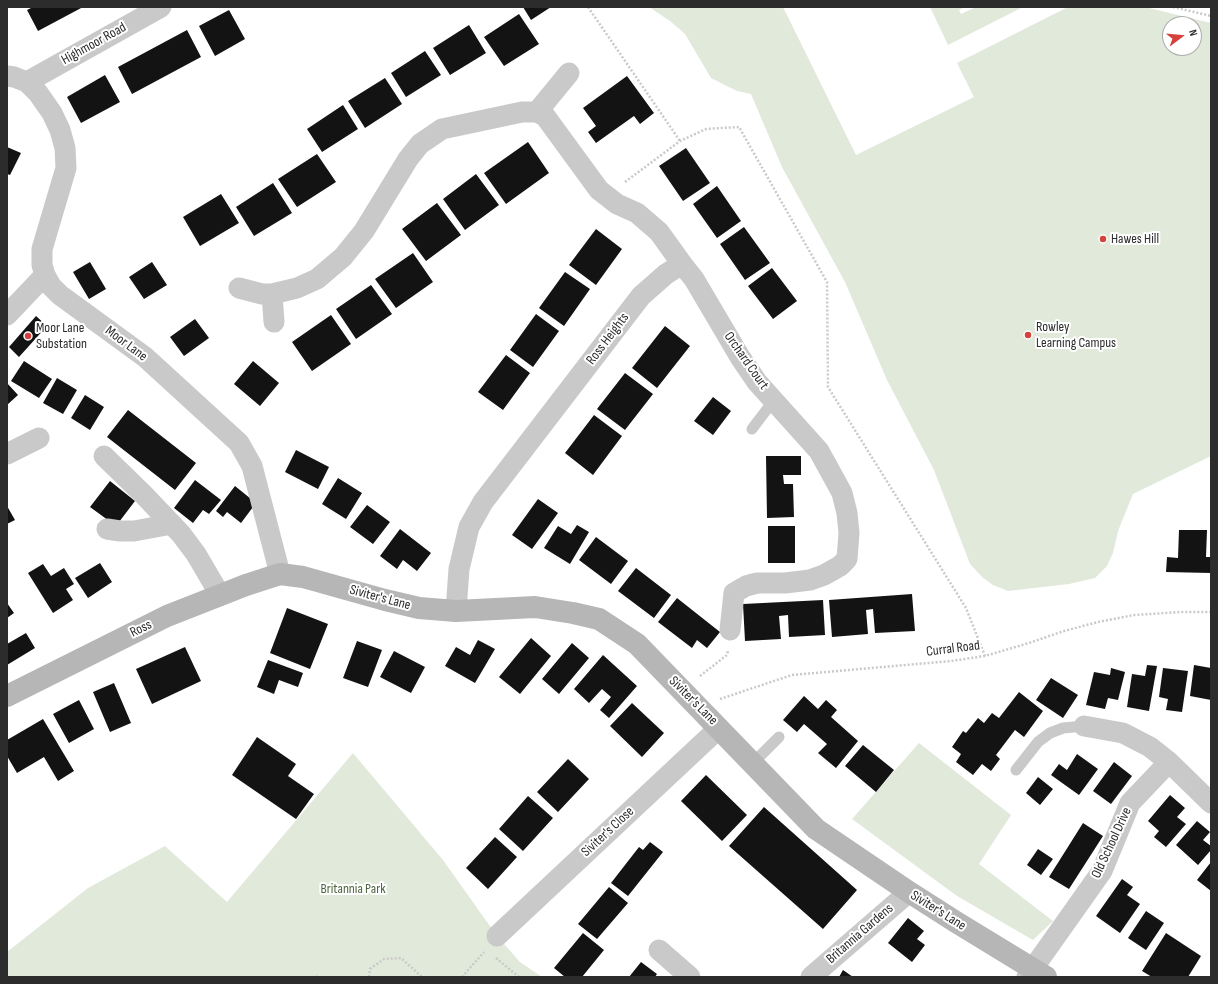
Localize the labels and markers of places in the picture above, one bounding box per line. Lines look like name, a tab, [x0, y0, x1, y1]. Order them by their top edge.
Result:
place label: Hawes Hill	[1111, 231, 1159, 247]
marker: Hawes Hill	[1098, 234, 1108, 244]
place label: Rowley Learning Campus	[1036, 319, 1116, 352]
place label: Moor Lane Substation	[36, 320, 87, 352]
marker: Rowley Learning Campus	[1023, 330, 1033, 340]
marker: Moor Lane Substation	[23, 331, 33, 341]

